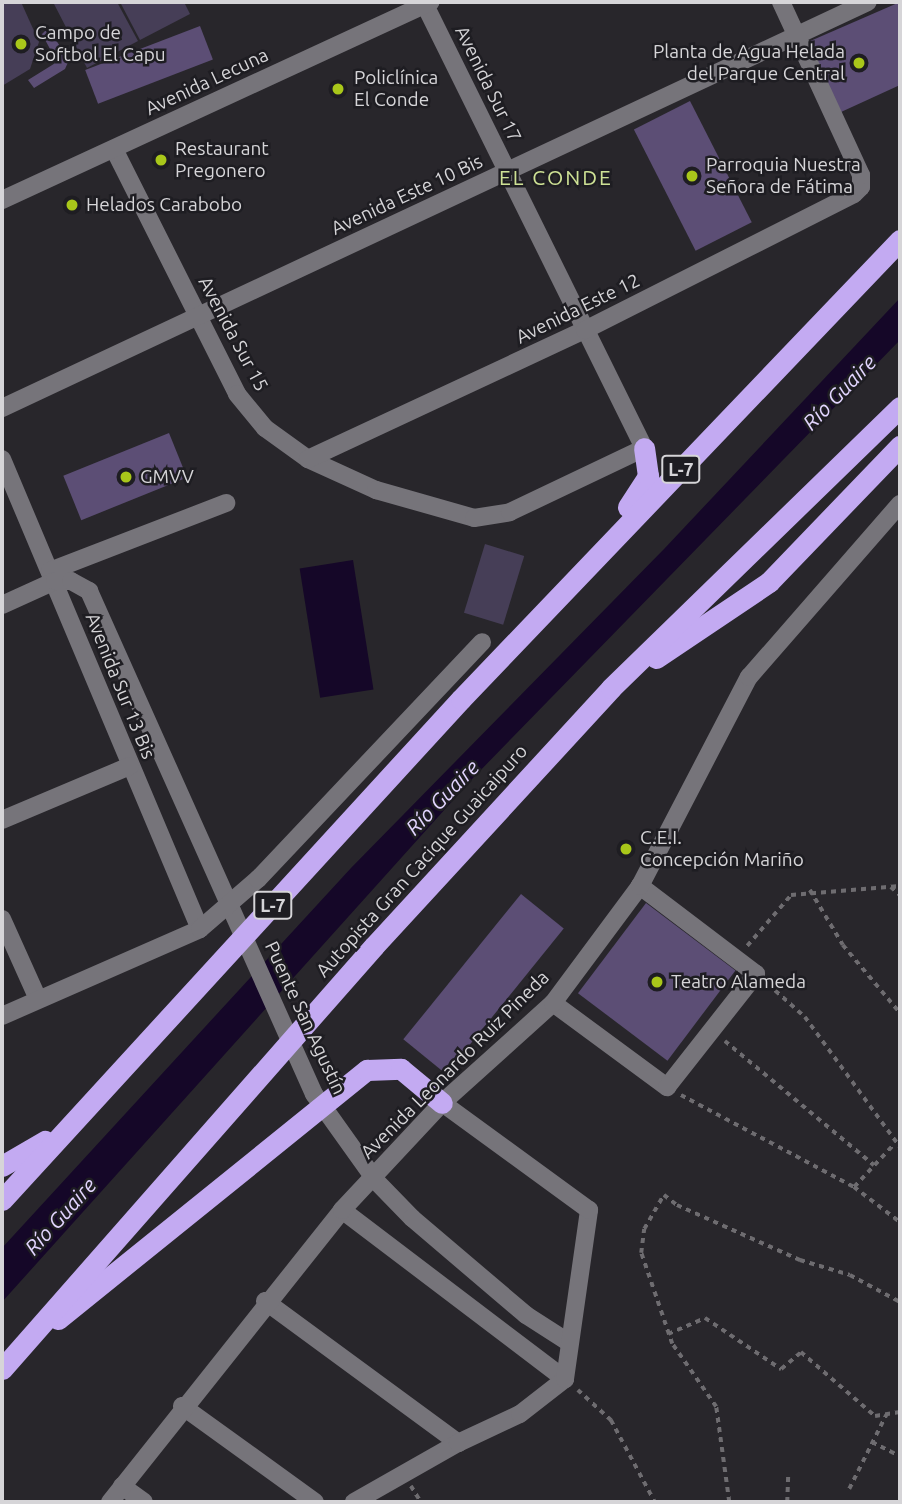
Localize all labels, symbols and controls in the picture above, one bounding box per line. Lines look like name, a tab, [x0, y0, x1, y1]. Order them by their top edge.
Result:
place label: Campo de Softbol El Capu	[35, 22, 166, 66]
street label: Avenida Sur 17	[450, 22, 526, 146]
marker: Campo de Softbol El Capu	[13, 36, 29, 52]
place label: Planta de Agua Helada del Parque Central	[653, 41, 845, 85]
street label: Avenida Lecuna	[142, 44, 272, 120]
marker: Planta de Agua Helada del Parque Central	[851, 55, 867, 71]
place label: Policlínica El Conde	[354, 67, 438, 111]
marker: Policlínica El Conde	[328, 79, 348, 99]
place label: Restaurant Pregonero	[175, 138, 269, 182]
street label: Avenida Este 10 Bis	[328, 150, 486, 240]
marker: Restaurant Pregonero	[153, 152, 169, 168]
place label: Parroquia Nuestra Señora de Fátima	[706, 154, 861, 198]
district label: EL CONDE	[500, 164, 612, 190]
marker: Parroquia Nuestra Señora de Fátima	[684, 168, 700, 184]
place label: Helados Carabobo	[86, 194, 242, 216]
marker: Helados Carabobo	[64, 197, 80, 213]
street label: Avenida Este 12	[512, 269, 644, 349]
street label: Avenida Sur 15	[193, 273, 273, 395]
water label: Río Guaire	[797, 349, 881, 435]
road number: L-7	[660, 454, 702, 484]
place label: GMVV	[140, 466, 194, 488]
marker: GMVV	[118, 469, 134, 485]
street label: Avenida Sur 13 Bis	[80, 610, 160, 762]
street label: Autopista Gran Cacique Guaicaipuro	[312, 740, 532, 982]
water label: Río Guaire	[400, 754, 484, 840]
place label: C.E.I. Concepción Mariño	[640, 827, 804, 871]
marker: C.E.I. Concepción Mariño	[618, 841, 634, 857]
road number: L-7	[252, 890, 294, 920]
street label: Puente San Agustín	[260, 938, 350, 1098]
street label: Avenida Leonardo Ruiz Pineda	[356, 966, 554, 1164]
place label: Teatro Alameda	[671, 971, 806, 993]
marker: Teatro Alameda	[649, 974, 665, 990]
water label: Río Guaire	[19, 1172, 101, 1260]

